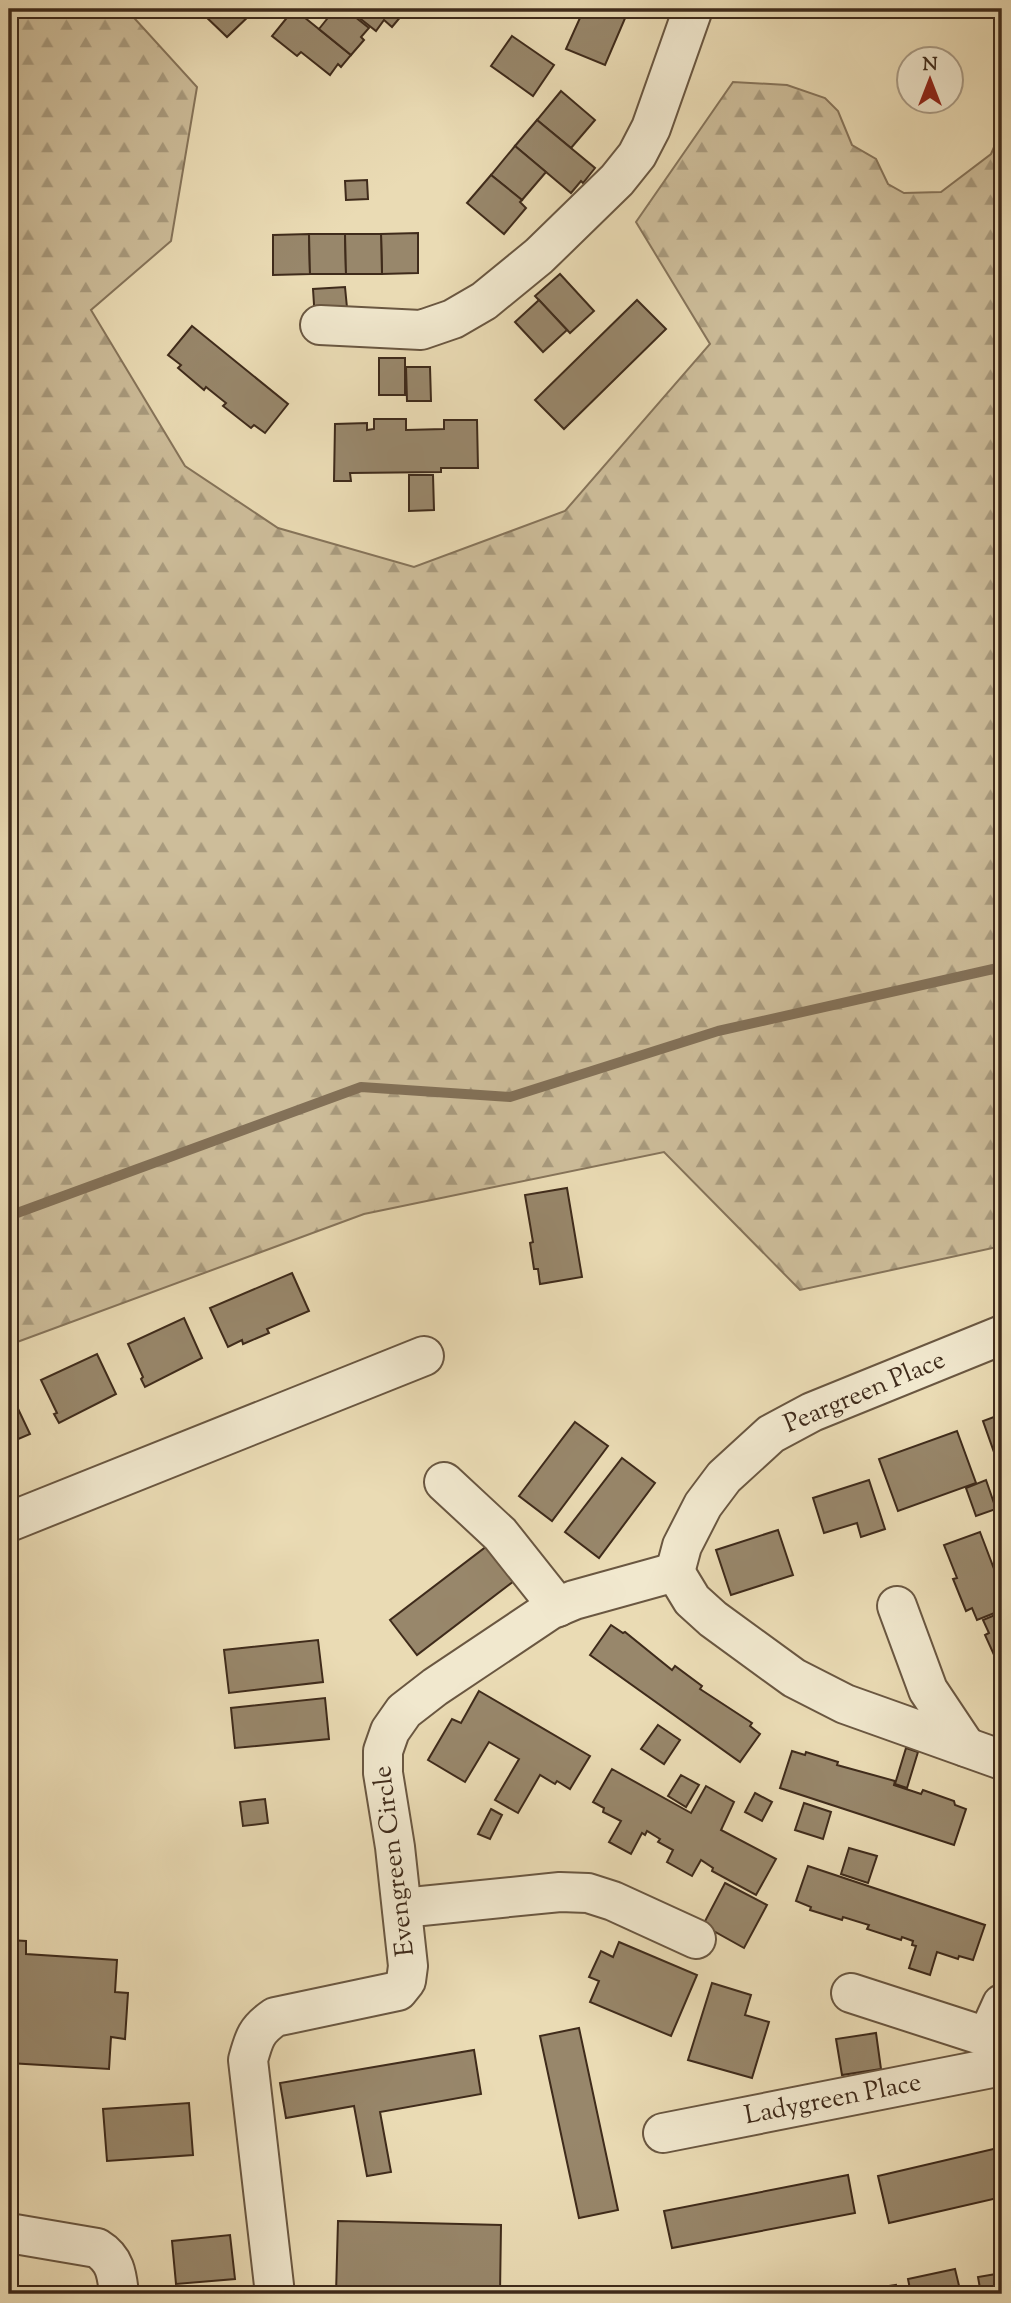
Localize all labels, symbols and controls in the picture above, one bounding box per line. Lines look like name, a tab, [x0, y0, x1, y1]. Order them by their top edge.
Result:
north arrow	[895, 46, 965, 116]
text: N	[922, 52, 938, 79]
street label: Peargreen Place	[779, 1342, 951, 1444]
street label: Evengreen Circle	[365, 1764, 425, 1958]
street label: Ladygreen Place	[742, 2065, 924, 2135]

